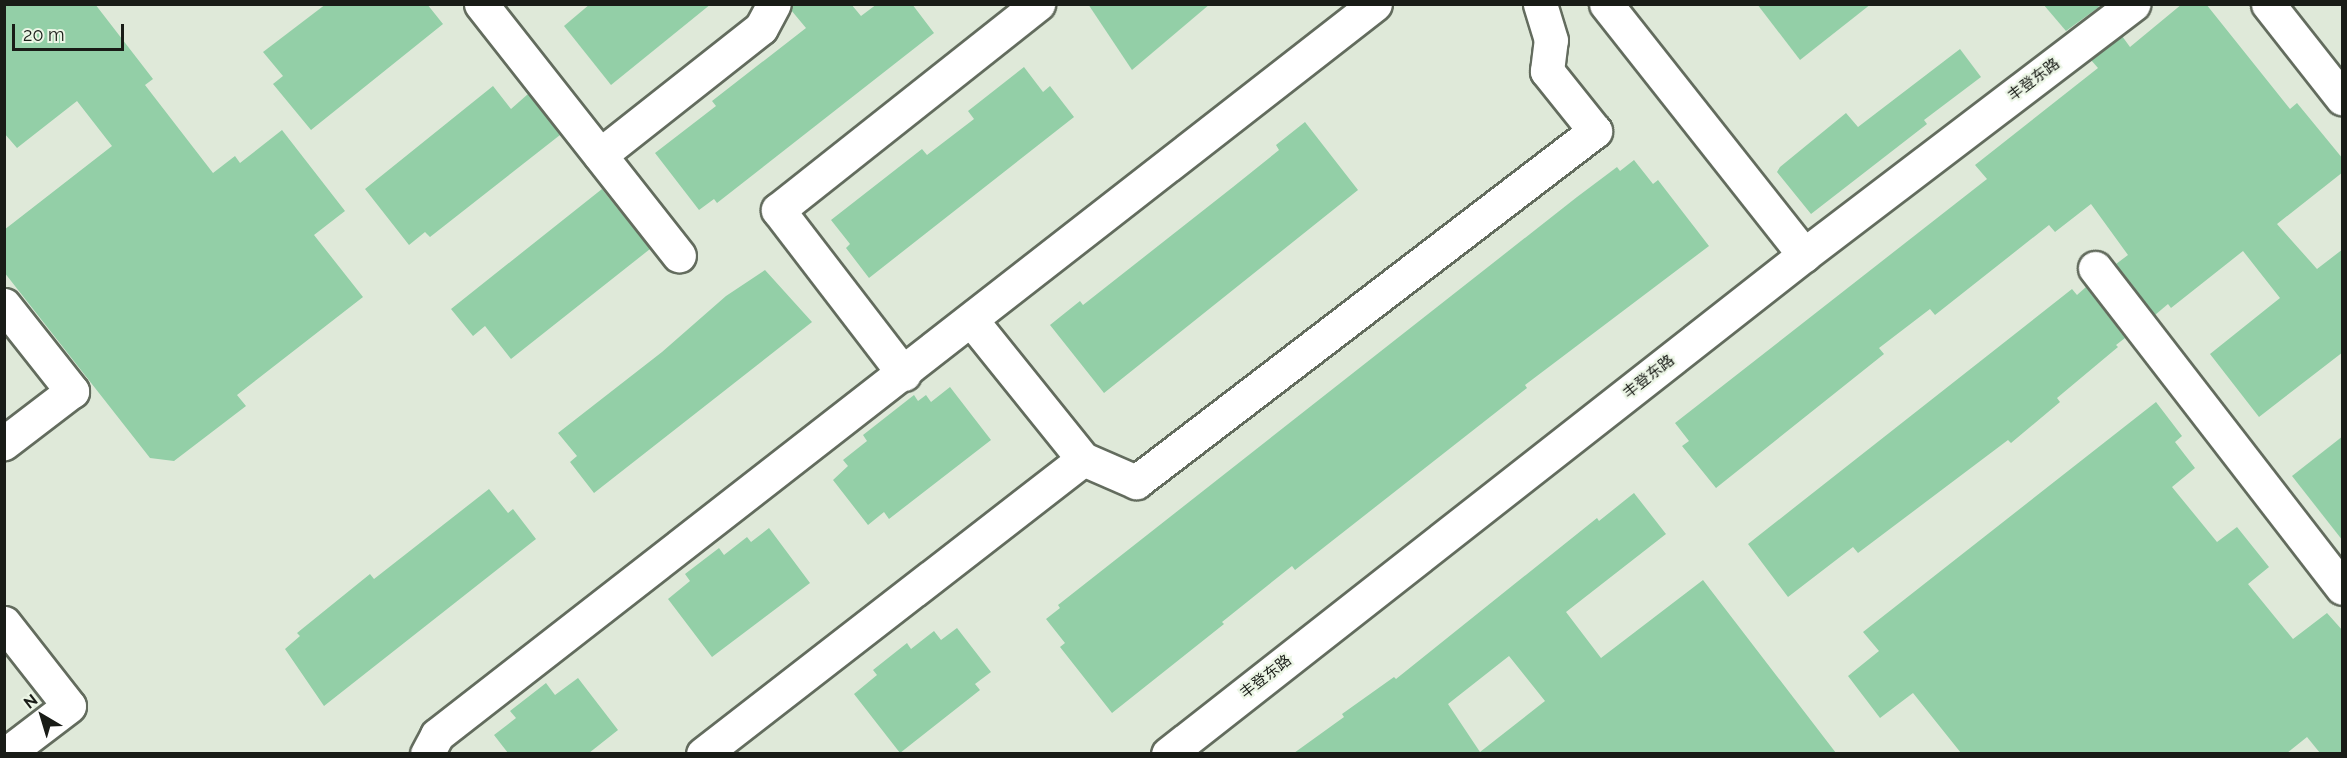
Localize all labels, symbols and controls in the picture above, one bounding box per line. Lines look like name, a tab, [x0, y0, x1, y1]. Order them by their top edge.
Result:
scale bar	[15, 12, 128, 50]
text: 20 m	[23, 24, 65, 45]
street label: 丰登东路	[2005, 55, 2063, 105]
street label: 丰登东路	[1620, 351, 1678, 403]
street label: 丰登东路	[1237, 651, 1295, 703]
north arrow	[12, 686, 72, 746]
text: N	[20, 690, 41, 713]

